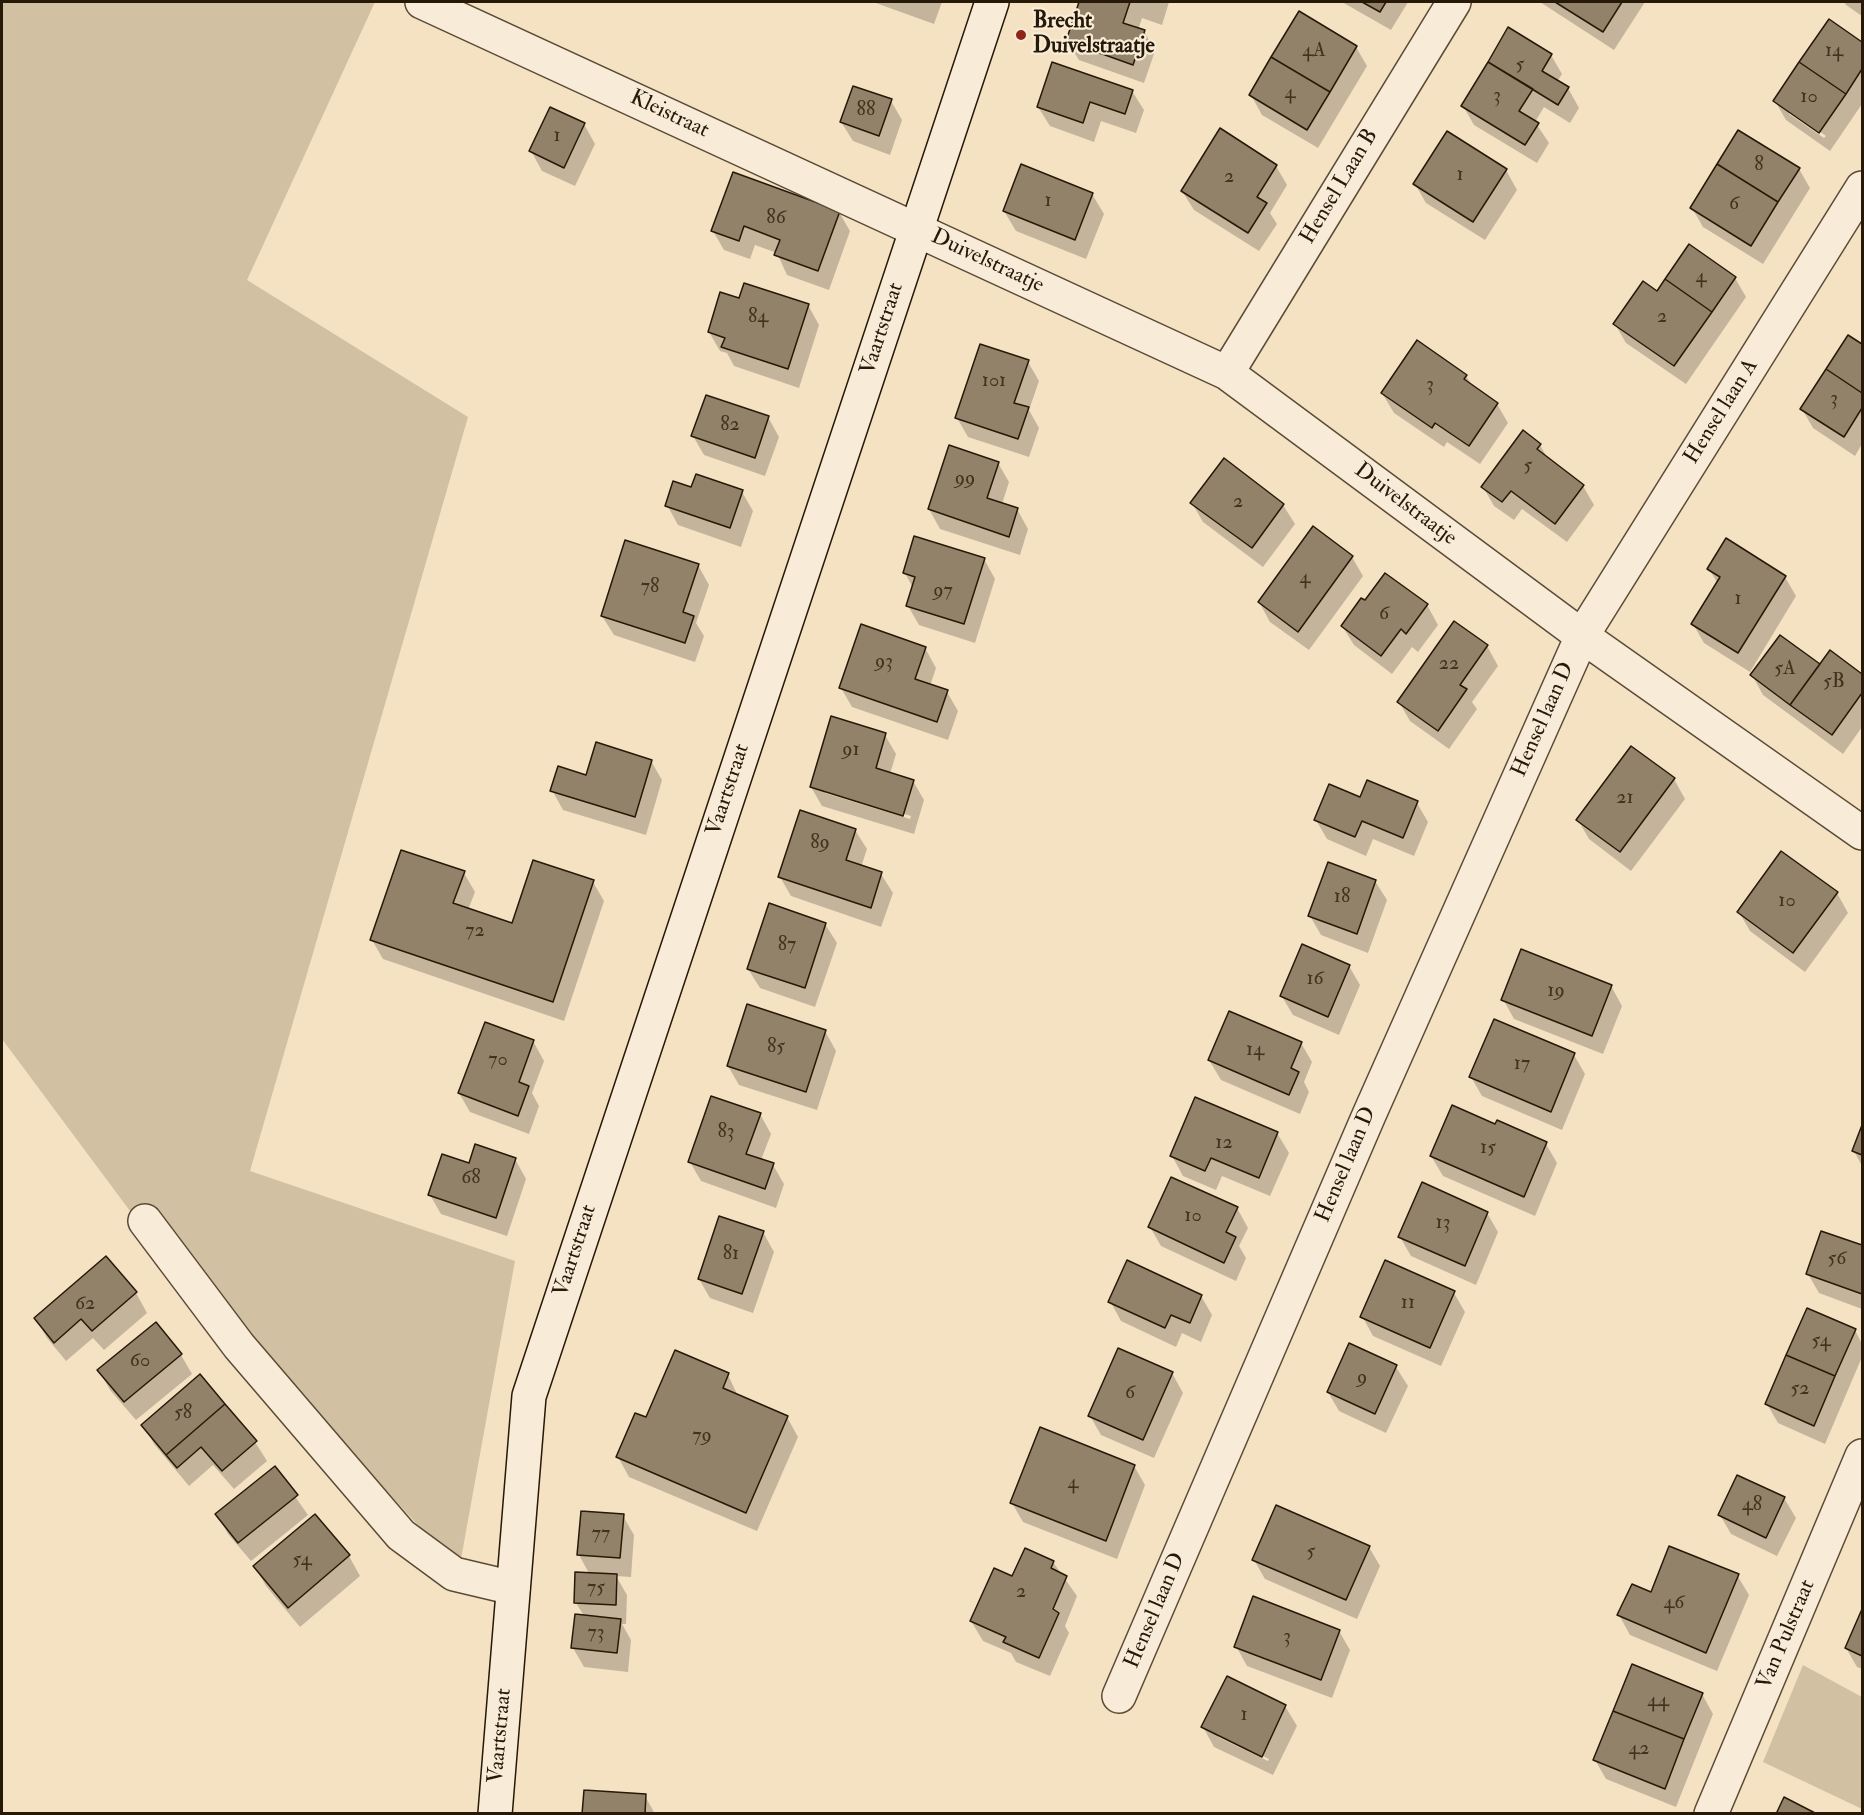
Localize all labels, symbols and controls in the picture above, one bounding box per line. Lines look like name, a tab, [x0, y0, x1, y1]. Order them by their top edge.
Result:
place label: Brecht Duivelstraatje	[1033, 9, 1155, 60]
marker: Brecht Duivelstraatje	[1014, 28, 1028, 42]
house number: 4A	[1302, 40, 1326, 64]
house number: 14	[1825, 40, 1843, 64]
house number: 5	[1516, 54, 1524, 78]
house number: 4	[1285, 82, 1295, 106]
street label: Kleistraat	[625, 85, 713, 145]
house number: 3	[1493, 85, 1501, 109]
house number: 10	[1800, 86, 1818, 110]
house number: 88	[857, 99, 875, 123]
house number: 1	[553, 125, 561, 149]
street label: Hensel Laan B	[1295, 125, 1385, 249]
house number: 8	[1754, 154, 1764, 178]
house number: 1	[1456, 164, 1464, 188]
house number: 2	[1224, 166, 1234, 190]
house number: 1	[1044, 190, 1052, 214]
house number: 6	[1729, 193, 1739, 217]
house number: 86	[766, 207, 786, 231]
street label: Duivelstraatje	[926, 224, 1048, 300]
house number: 4	[1696, 266, 1706, 290]
street label: Vaartstraat	[856, 280, 910, 378]
house number: 84	[748, 306, 768, 330]
house number: 2	[1657, 306, 1667, 330]
street label: Hensel laan A	[1679, 355, 1765, 469]
house number: 101	[982, 370, 1006, 394]
house number: 3	[1426, 374, 1434, 398]
house number: 3	[1830, 388, 1838, 412]
house number: 82	[720, 414, 740, 438]
house number: 5	[1524, 455, 1532, 479]
street label: Duivelstraatje	[1349, 458, 1461, 552]
house number: 99	[955, 468, 975, 492]
house number: 2	[1233, 491, 1243, 515]
house number: 4	[1300, 567, 1310, 591]
house number: 78	[641, 576, 659, 600]
house number: 97	[933, 580, 953, 604]
house number: 1	[1734, 588, 1742, 612]
house number: 6	[1379, 603, 1389, 627]
house number: 93	[875, 651, 893, 675]
house number: 22	[1439, 653, 1459, 677]
street label: Hensel laan D	[1507, 658, 1581, 782]
house number: 5A	[1774, 658, 1796, 682]
house number: 5B	[1823, 671, 1845, 695]
house number: 91	[842, 739, 860, 763]
street label: Vaartstraat	[702, 741, 756, 839]
house number: 21	[1616, 787, 1634, 811]
house number: 89	[810, 832, 830, 856]
house number: 18	[1334, 886, 1350, 910]
house number: 10	[1778, 890, 1796, 914]
house number: 72	[465, 920, 485, 944]
house number: 87	[778, 934, 796, 958]
house number: 16	[1306, 968, 1324, 992]
house number: 19	[1547, 980, 1565, 1004]
house number: 85	[767, 1036, 785, 1060]
house number: 14	[1246, 1039, 1264, 1063]
house number: 70	[488, 1049, 508, 1073]
house number: 17	[1514, 1053, 1530, 1077]
street label: Hensel laan D	[1311, 1103, 1383, 1227]
house number: 83	[717, 1121, 735, 1145]
house number: 12	[1215, 1132, 1233, 1156]
house number: 15	[1480, 1137, 1496, 1161]
house number: 68	[461, 1167, 481, 1191]
street label: Vaartstraat	[549, 1202, 603, 1300]
house number: 10	[1184, 1205, 1202, 1229]
house number: 13	[1436, 1212, 1450, 1236]
house number: 81	[723, 1243, 739, 1267]
house number: 56	[1828, 1248, 1846, 1272]
house number: 11	[1401, 1292, 1415, 1316]
house number: 62	[75, 1293, 95, 1317]
house number: 54	[1811, 1330, 1831, 1354]
house number: 60	[130, 1350, 150, 1374]
house number: 9	[1357, 1367, 1367, 1391]
house number: 52	[1791, 1378, 1809, 1402]
house number: 6	[1125, 1382, 1135, 1406]
house number: 58	[174, 1402, 192, 1426]
house number: 79	[692, 1425, 712, 1449]
house number: 4	[1068, 1472, 1078, 1496]
house number: 48	[1742, 1494, 1762, 1518]
house number: 77	[592, 1523, 610, 1547]
house number: 5	[1307, 1541, 1315, 1565]
house number: 54	[292, 1549, 312, 1573]
street label: Hensel laan D	[1120, 1549, 1192, 1673]
street label: Van Pulstraat	[1752, 1576, 1822, 1694]
house number: 75	[587, 1577, 605, 1601]
house number: 2	[1016, 1581, 1026, 1605]
house number: 46	[1664, 1592, 1684, 1616]
house number: 73	[588, 1622, 604, 1646]
house number: 3	[1283, 1626, 1291, 1650]
street label: Vaartstraat	[484, 1687, 518, 1785]
house number: 44	[1647, 1690, 1669, 1714]
house number: 1	[1240, 1704, 1248, 1728]
house number: 42	[1629, 1738, 1649, 1762]

